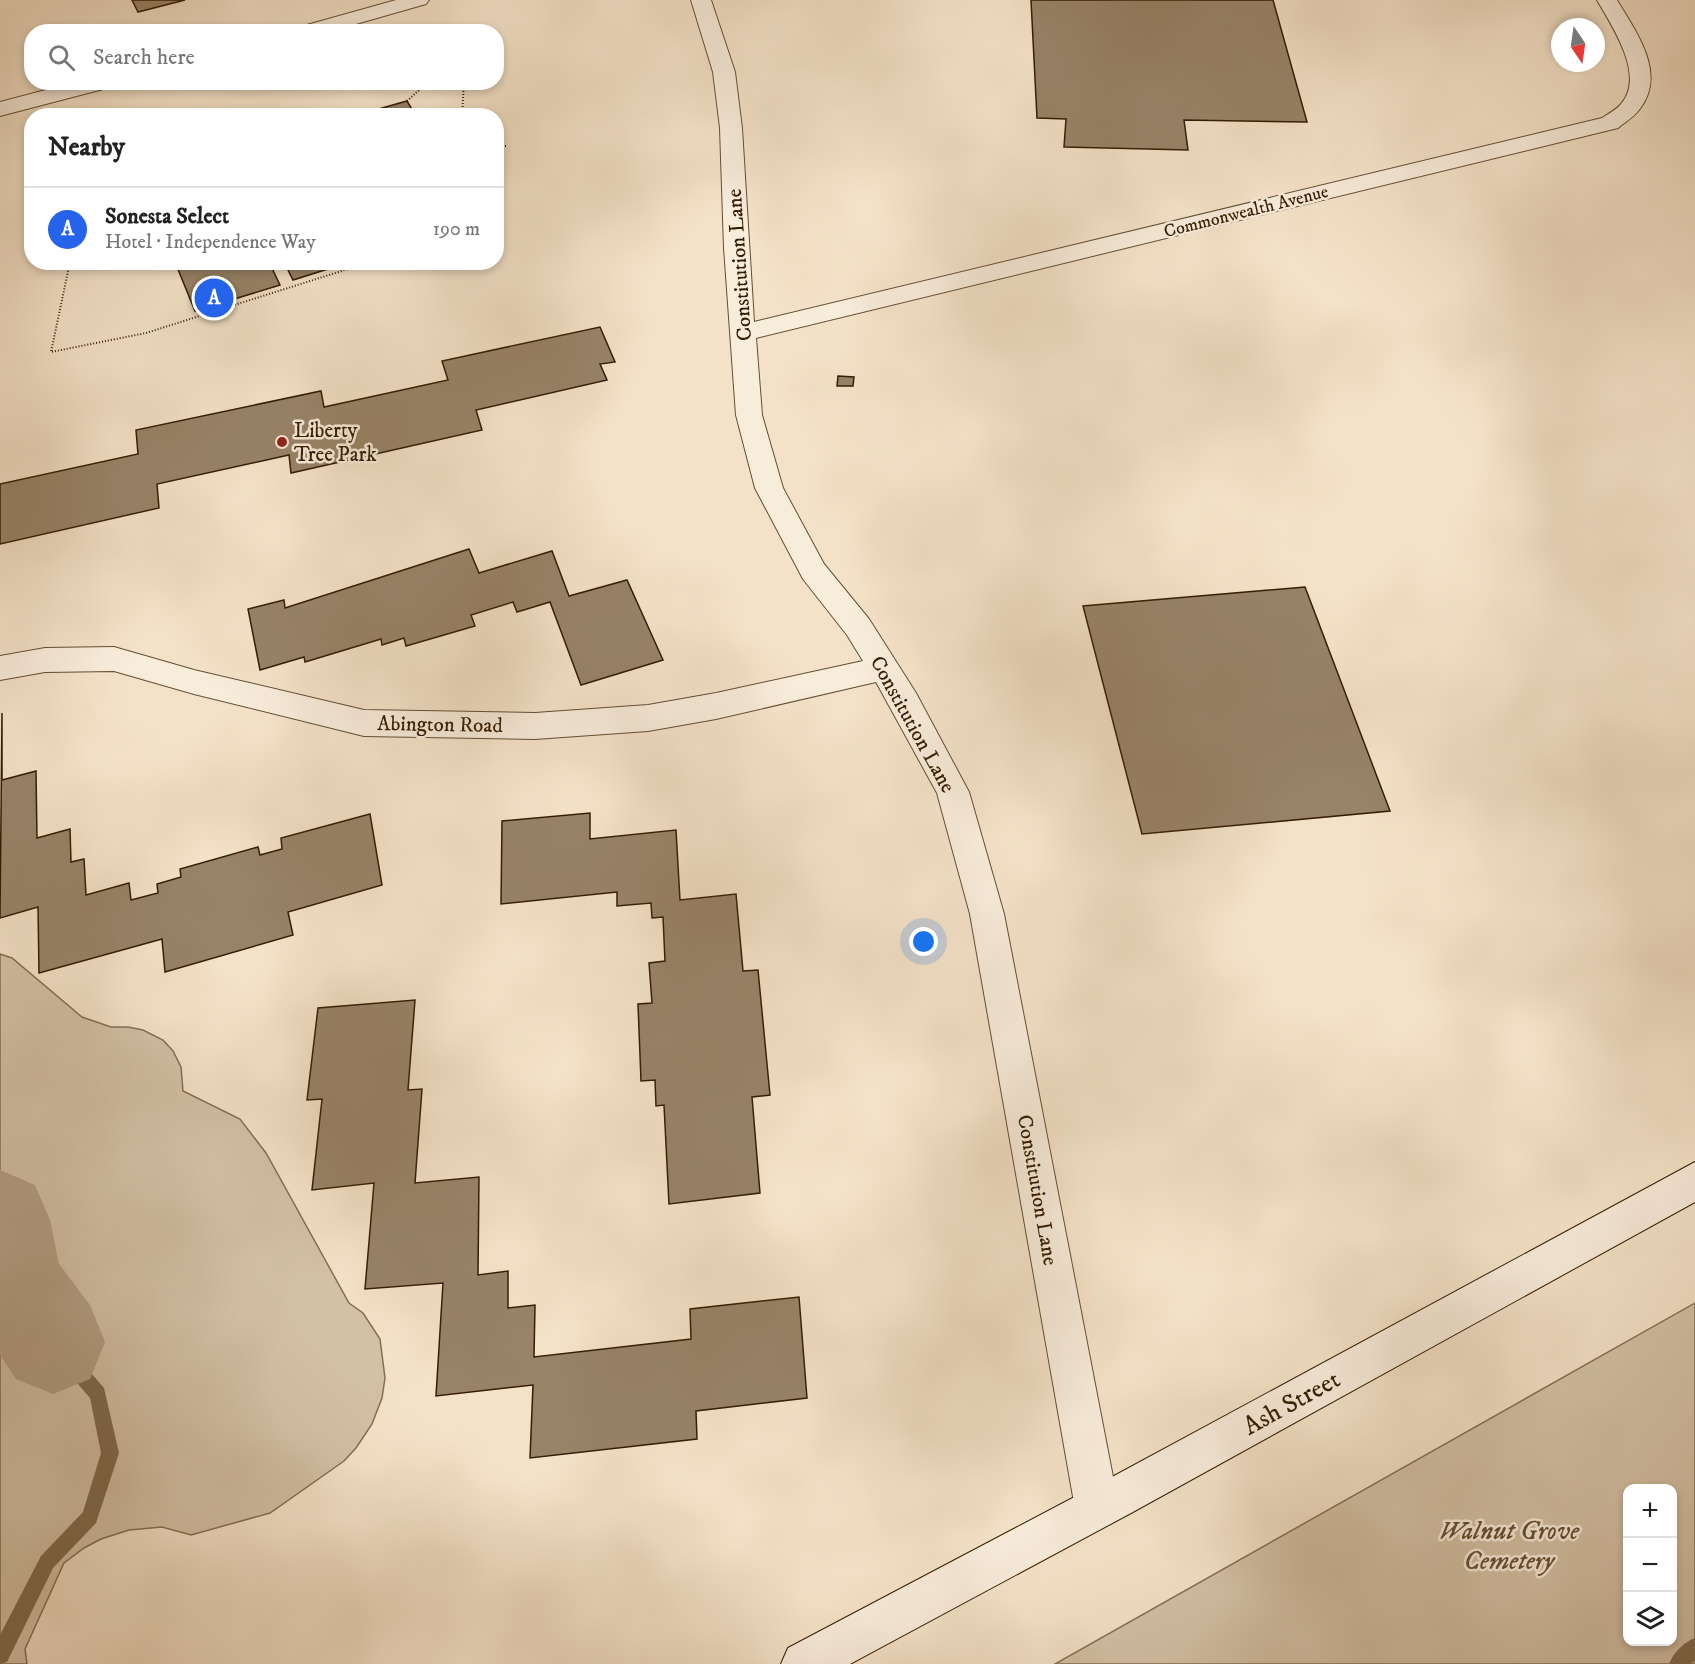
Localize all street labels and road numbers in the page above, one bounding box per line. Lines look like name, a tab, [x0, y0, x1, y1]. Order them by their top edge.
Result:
street label: Commonwealth Avenue	[1162, 181, 1331, 243]
street label: Constitution Lane	[722, 188, 758, 342]
street label: Constitution Lane	[864, 651, 961, 798]
street label: Abington Road	[377, 711, 504, 739]
street label: Constitution Lane	[1011, 1113, 1063, 1268]
street label: Ash Street	[1237, 1363, 1346, 1443]

